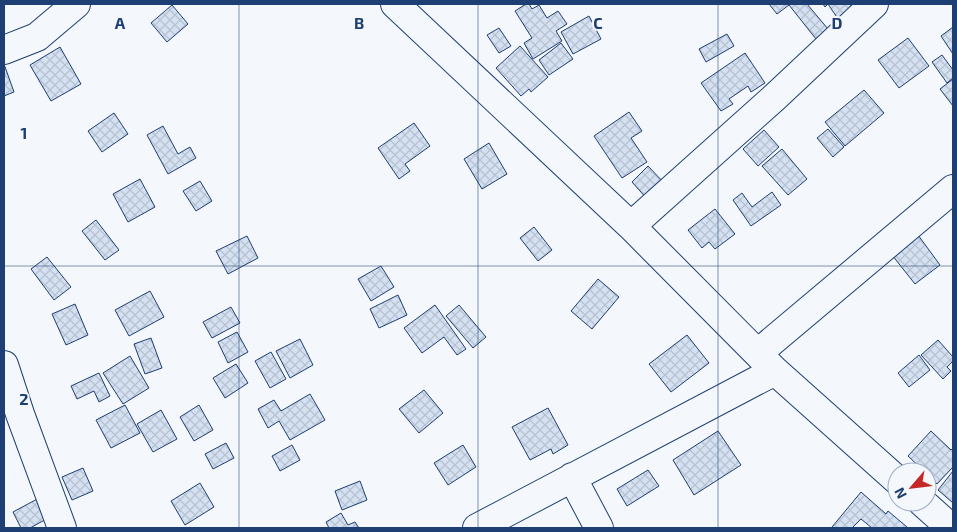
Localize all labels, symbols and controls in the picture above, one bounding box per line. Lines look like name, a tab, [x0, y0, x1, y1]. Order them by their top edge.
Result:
text: A	[115, 13, 126, 32]
text: B	[354, 13, 364, 32]
text: C	[593, 13, 603, 32]
text: D	[832, 13, 843, 32]
text: 1	[21, 123, 27, 142]
text: 2	[19, 389, 29, 408]
north arrow	[887, 462, 937, 512]
text: N	[890, 485, 910, 502]

